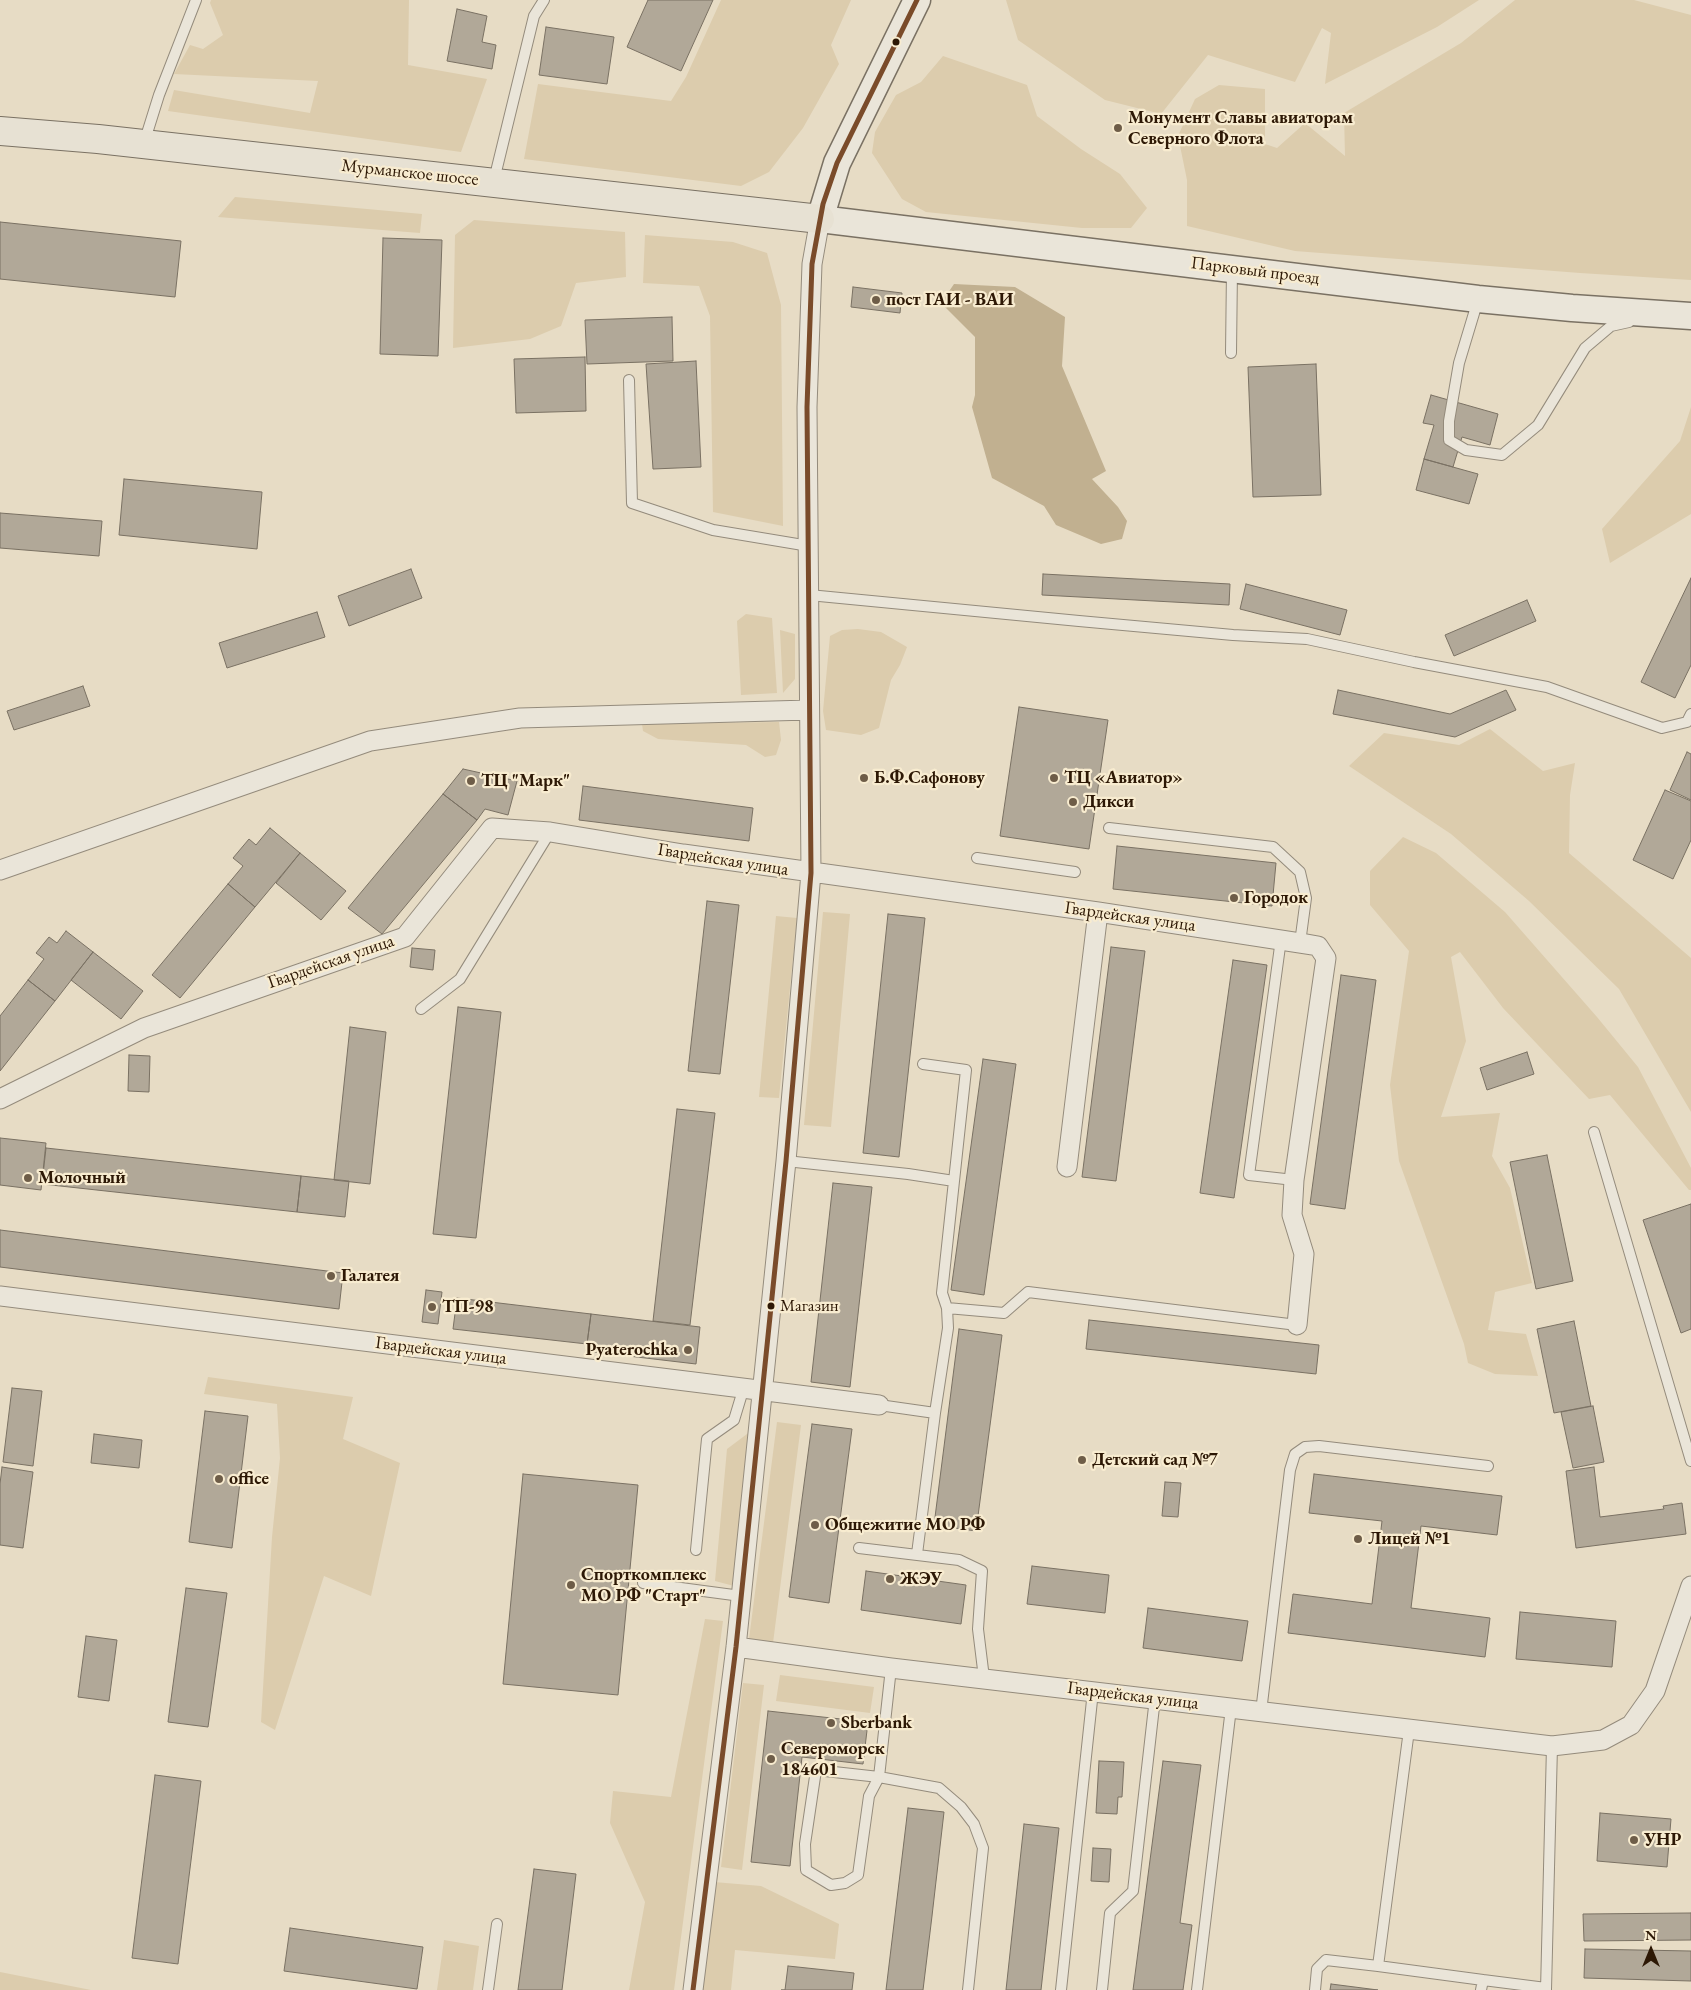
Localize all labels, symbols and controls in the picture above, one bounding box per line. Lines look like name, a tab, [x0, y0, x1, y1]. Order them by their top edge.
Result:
unlabelled marker	[891, 37, 901, 47]
place label: Монумент Славы авиаторам Северного Флота	[1128, 107, 1353, 150]
marker: Монумент Славы авиаторам Северного Флота	[1112, 122, 1124, 134]
street label: Мурманское шоссе	[340, 155, 480, 191]
street label: Парковый проезд	[1189, 252, 1321, 290]
place label: пост ГАИ - ВАИ	[886, 289, 1013, 311]
marker: пост ГАИ - ВАИ	[870, 294, 882, 306]
place label: Б.Ф.Сафонову	[874, 767, 985, 789]
place label: ТЦ «Авиатор»	[1064, 767, 1183, 789]
place label: ТЦ "Марк"	[481, 770, 570, 792]
marker: Б.Ф.Сафонову	[858, 772, 870, 784]
marker: ТЦ «Авиатор»	[1048, 772, 1060, 784]
marker: ТЦ "Марк"	[465, 775, 477, 787]
place label: Дикси	[1083, 791, 1134, 813]
marker: Дикси	[1067, 796, 1079, 808]
street label: Гвардейская улица	[656, 839, 790, 881]
place label: Городок	[1244, 887, 1308, 909]
marker: Городок	[1228, 892, 1240, 904]
street label: Гвардейская улица	[1063, 897, 1197, 937]
street label: Гвардейская улица	[265, 930, 397, 994]
place label: Молочный	[38, 1167, 126, 1189]
marker: Молочный	[22, 1172, 34, 1184]
place label: Галатея	[341, 1265, 399, 1287]
marker: Галатея	[325, 1270, 337, 1282]
place label: ТП-98	[442, 1296, 493, 1318]
place label: Магазин	[780, 1296, 839, 1316]
marker: ТП-98	[426, 1301, 438, 1313]
marker: Магазин	[766, 1301, 776, 1311]
street label: Гвардейская улица	[374, 1332, 508, 1370]
place label: Pyaterochka	[585, 1339, 678, 1361]
marker: Pyaterochka	[682, 1344, 694, 1356]
place label: Детский сад №7	[1092, 1449, 1218, 1471]
marker: Детский сад №7	[1076, 1454, 1088, 1466]
place label: office	[229, 1468, 269, 1490]
marker: office	[213, 1473, 225, 1485]
place label: Общежитие МО РФ	[825, 1514, 985, 1536]
marker: Общежитие МО РФ	[809, 1519, 821, 1531]
place label: Лицей №1	[1368, 1528, 1451, 1550]
marker: Лицей №1	[1352, 1533, 1364, 1545]
place label: Спорткомплекс МО РФ "Старт"	[581, 1564, 707, 1606]
place label: ЖЭУ	[900, 1568, 942, 1590]
marker: ЖЭУ	[884, 1573, 896, 1585]
marker: Спорткомплекс МО РФ "Старт"	[565, 1579, 577, 1591]
street label: Гвардейская улица	[1066, 1677, 1200, 1715]
place label: Sberbank	[841, 1712, 912, 1734]
marker: Sberbank	[825, 1717, 837, 1729]
place label: Североморск 184601	[781, 1738, 885, 1780]
marker: Североморск 184601	[765, 1753, 777, 1765]
place label: УНР	[1644, 1829, 1681, 1851]
marker: УНР	[1628, 1834, 1640, 1846]
north arrow	[1626, 1925, 1676, 1975]
text: N	[1645, 1926, 1657, 1944]

